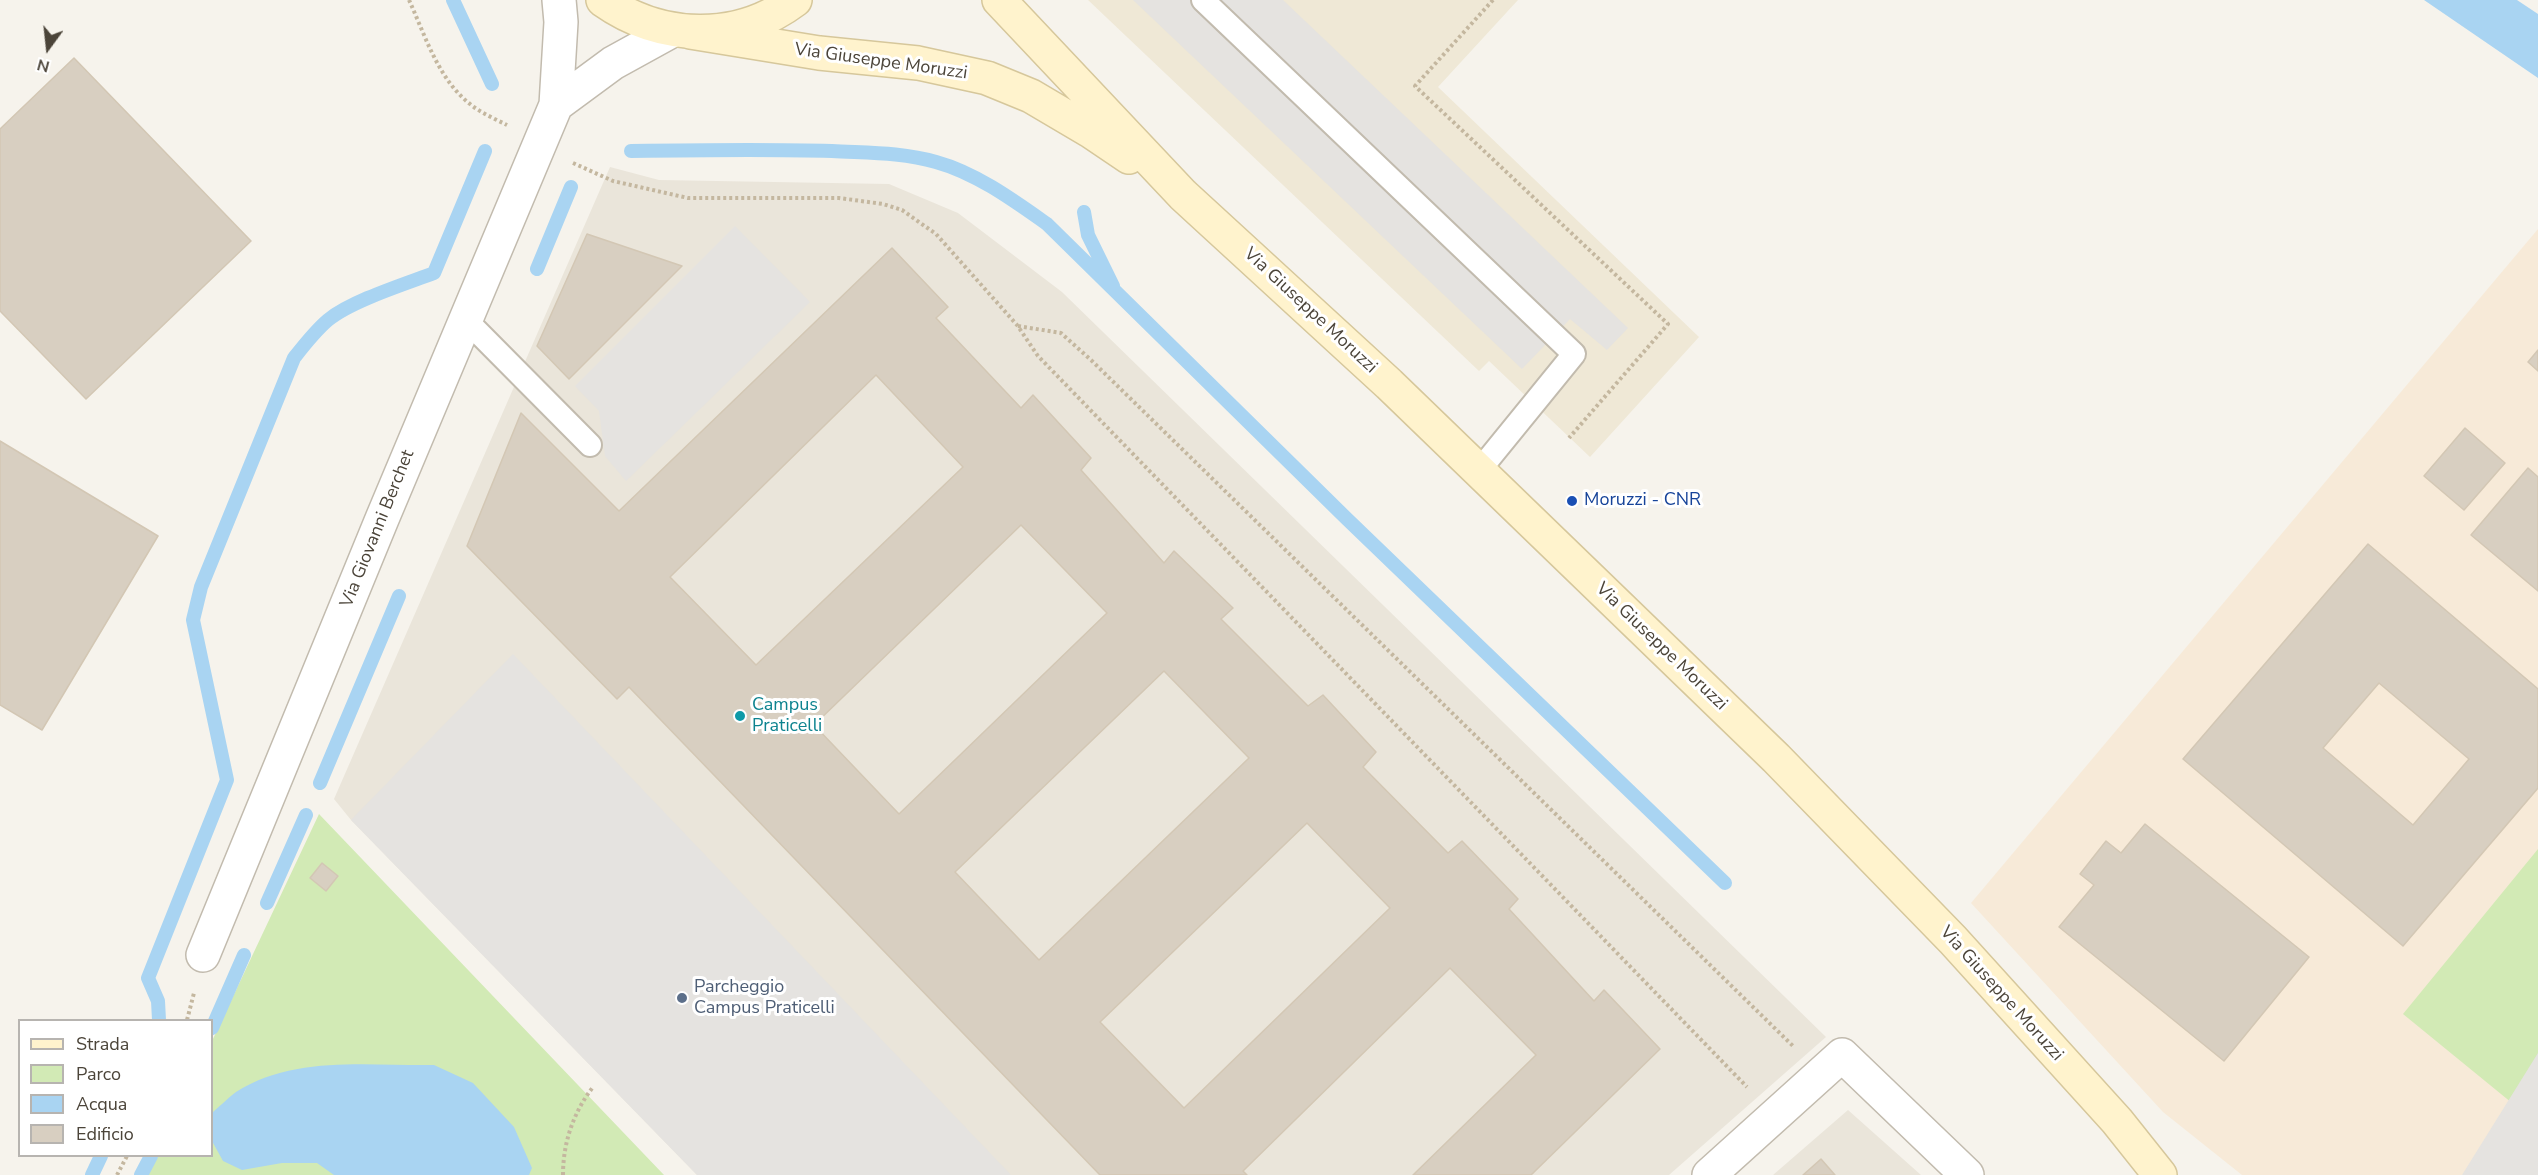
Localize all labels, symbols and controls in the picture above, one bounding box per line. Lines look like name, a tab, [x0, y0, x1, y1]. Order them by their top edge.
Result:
north arrow	[18, 18, 78, 78]
street label: Via Giuseppe Moruzzi	[793, 39, 969, 85]
text: N	[35, 53, 52, 78]
street label: Via Giuseppe Moruzzi	[1239, 244, 1381, 378]
street label: Via Giovanni Berchet	[336, 447, 420, 611]
place label: Moruzzi - CNR	[1584, 490, 1701, 512]
marker: Moruzzi - CNR	[1565, 494, 1579, 508]
street label: Via Giuseppe Moruzzi	[1591, 579, 1731, 715]
place label: Campus Praticelli	[752, 695, 822, 738]
marker: Campus Praticelli	[733, 709, 747, 723]
street label: Via Giuseppe Moruzzi	[1935, 922, 2067, 1066]
place label: Parcheggio Campus Praticelli	[694, 977, 835, 1020]
marker: Parcheggio Campus Praticelli	[675, 991, 689, 1005]
legend	[18, 1019, 213, 1157]
text: Strada	[76, 1032, 129, 1056]
text: Parco	[76, 1062, 121, 1086]
text: Acqua	[76, 1092, 127, 1116]
text: Edificio	[76, 1122, 134, 1146]

